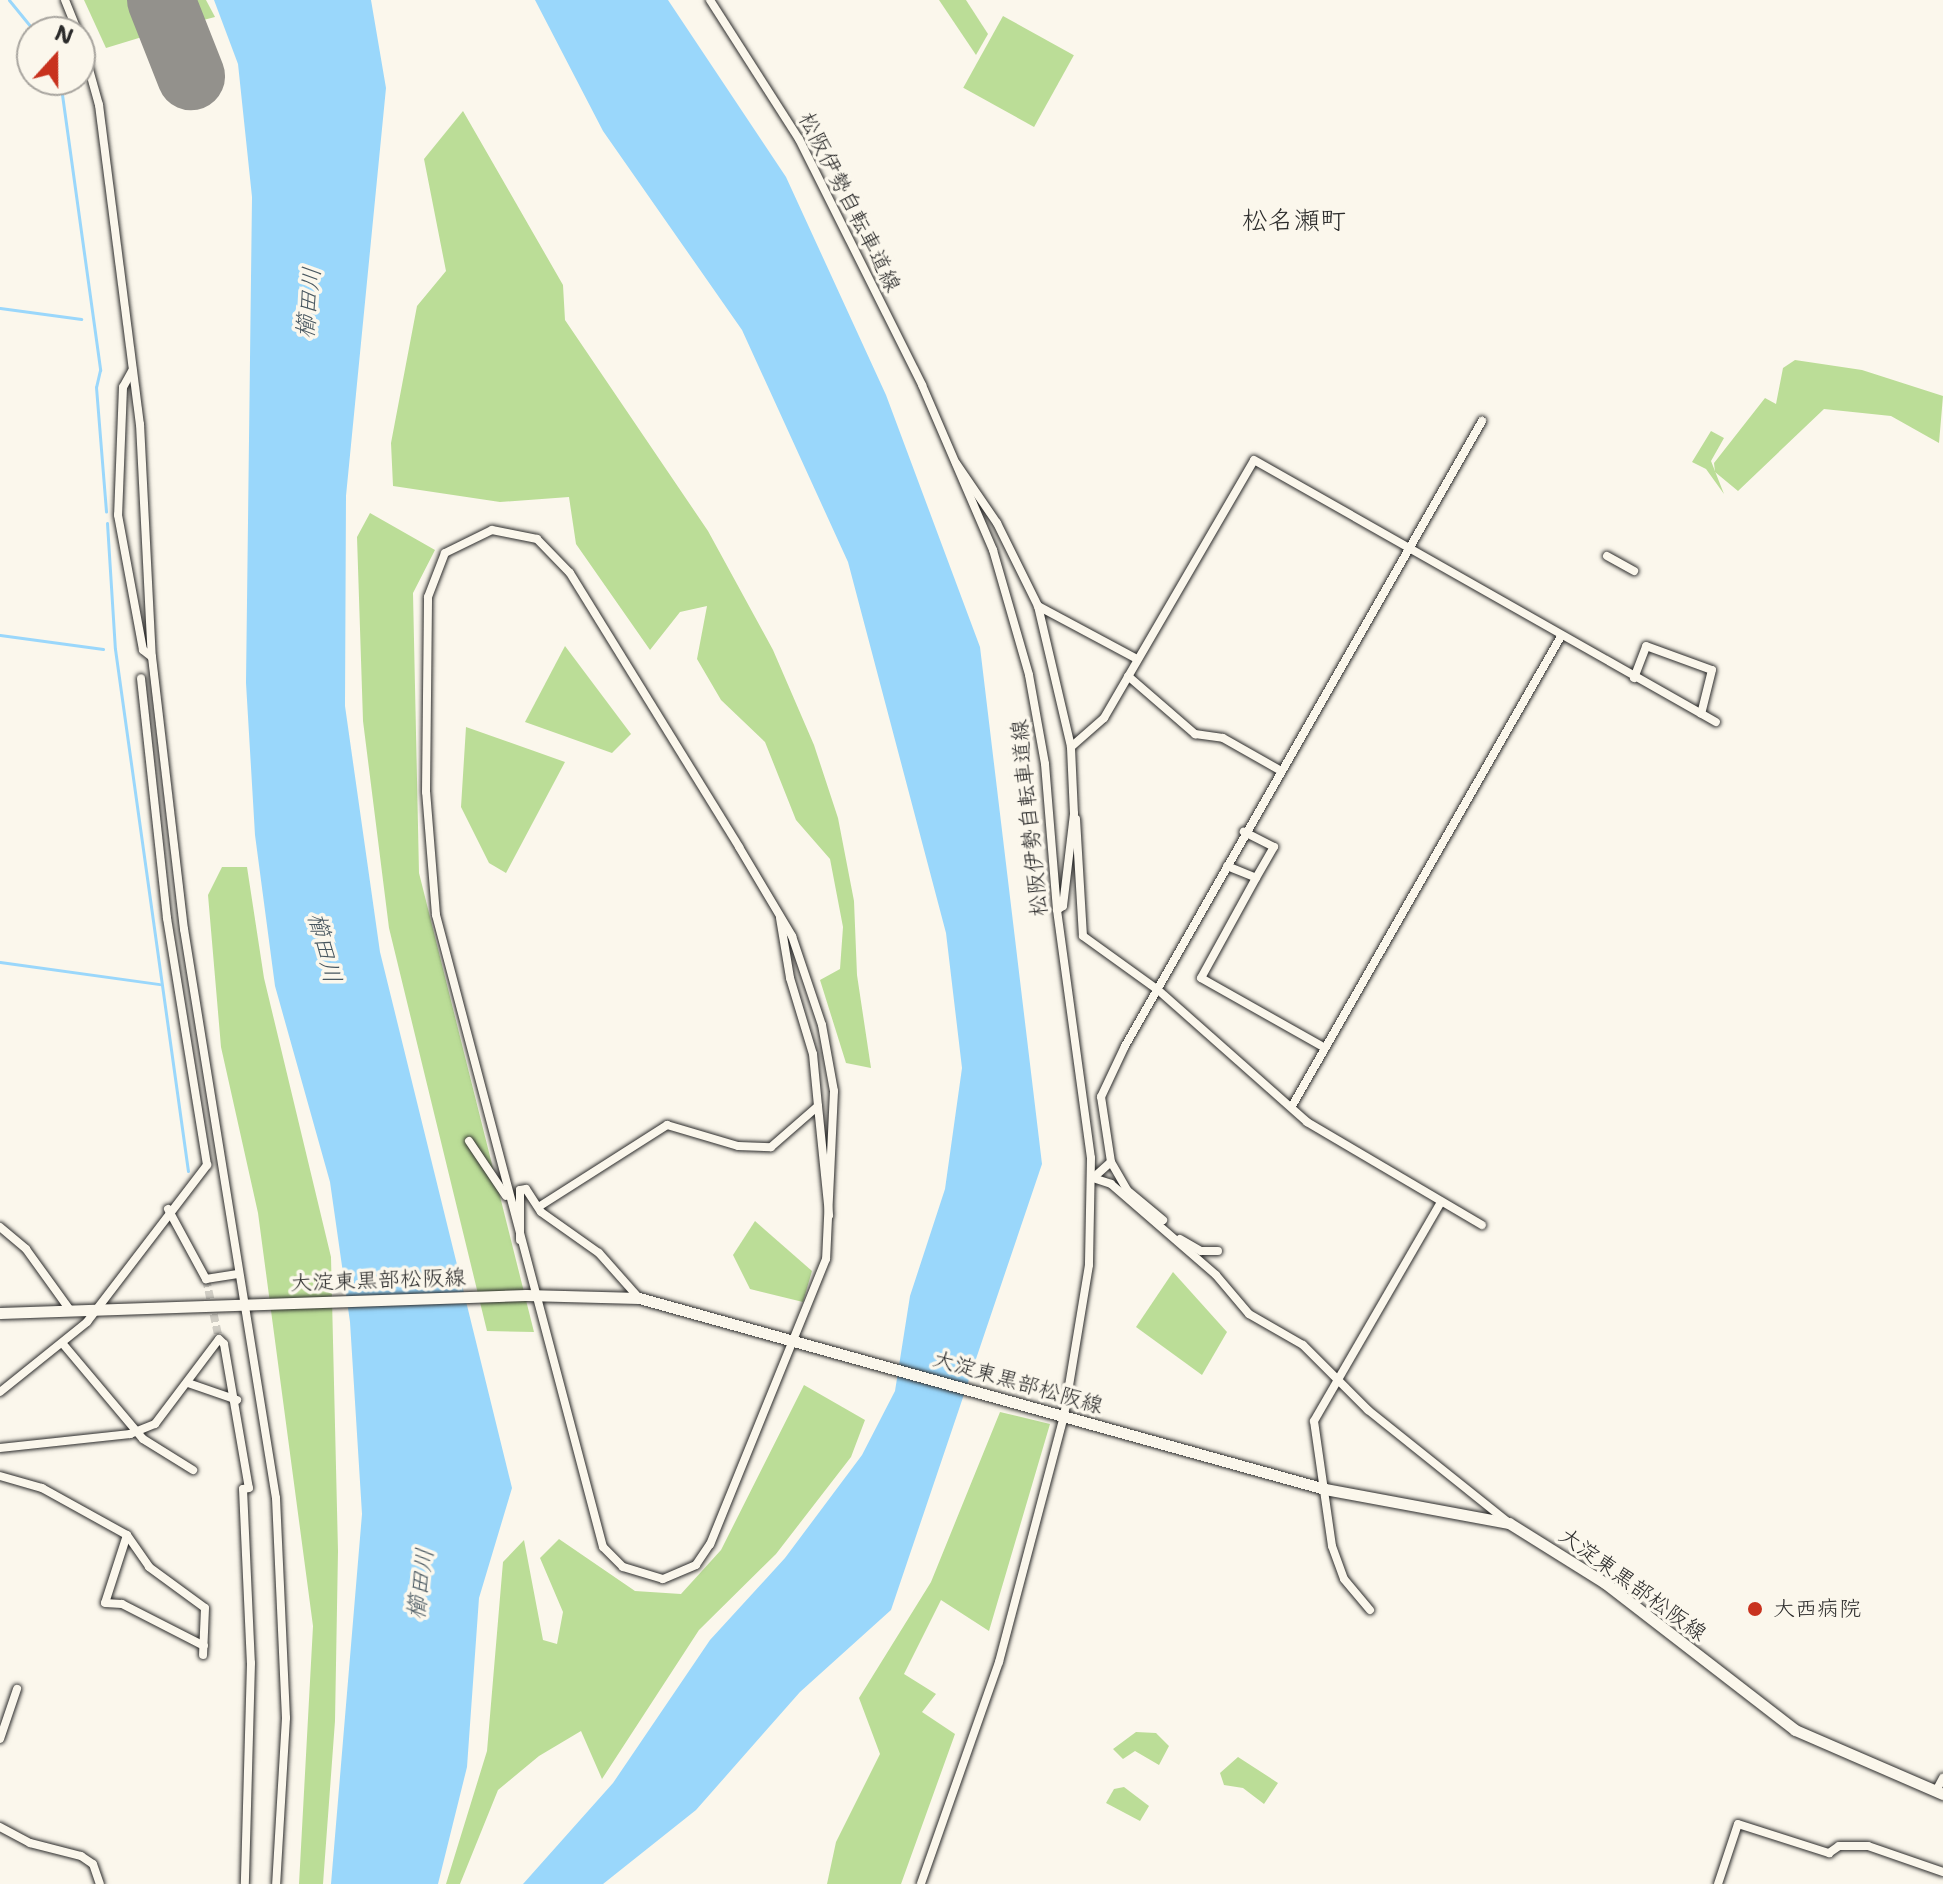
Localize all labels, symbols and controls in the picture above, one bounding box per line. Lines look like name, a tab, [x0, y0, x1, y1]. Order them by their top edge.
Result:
north arrow	[16, 16, 96, 96]
text: N	[51, 18, 77, 52]
street label: 松阪伊勢自転車道線	[793, 108, 907, 296]
district label: 松名瀬町	[1242, 204, 1346, 236]
water label: 櫛田川	[291, 266, 327, 340]
street label: 松阪伊勢自転車道線	[1006, 718, 1052, 918]
water label: 櫛田川	[301, 910, 347, 986]
street label: 大淀東黒部松阪線	[290, 1264, 466, 1296]
street label: 大淀東黒部松阪線	[930, 1345, 1106, 1419]
street label: 大淀東黒部松阪線	[1554, 1522, 1712, 1646]
water label: 櫛田川	[402, 1546, 440, 1622]
place label: 大西病院	[1773, 1596, 1861, 1622]
marker: 大西病院	[1744, 1598, 1766, 1620]

